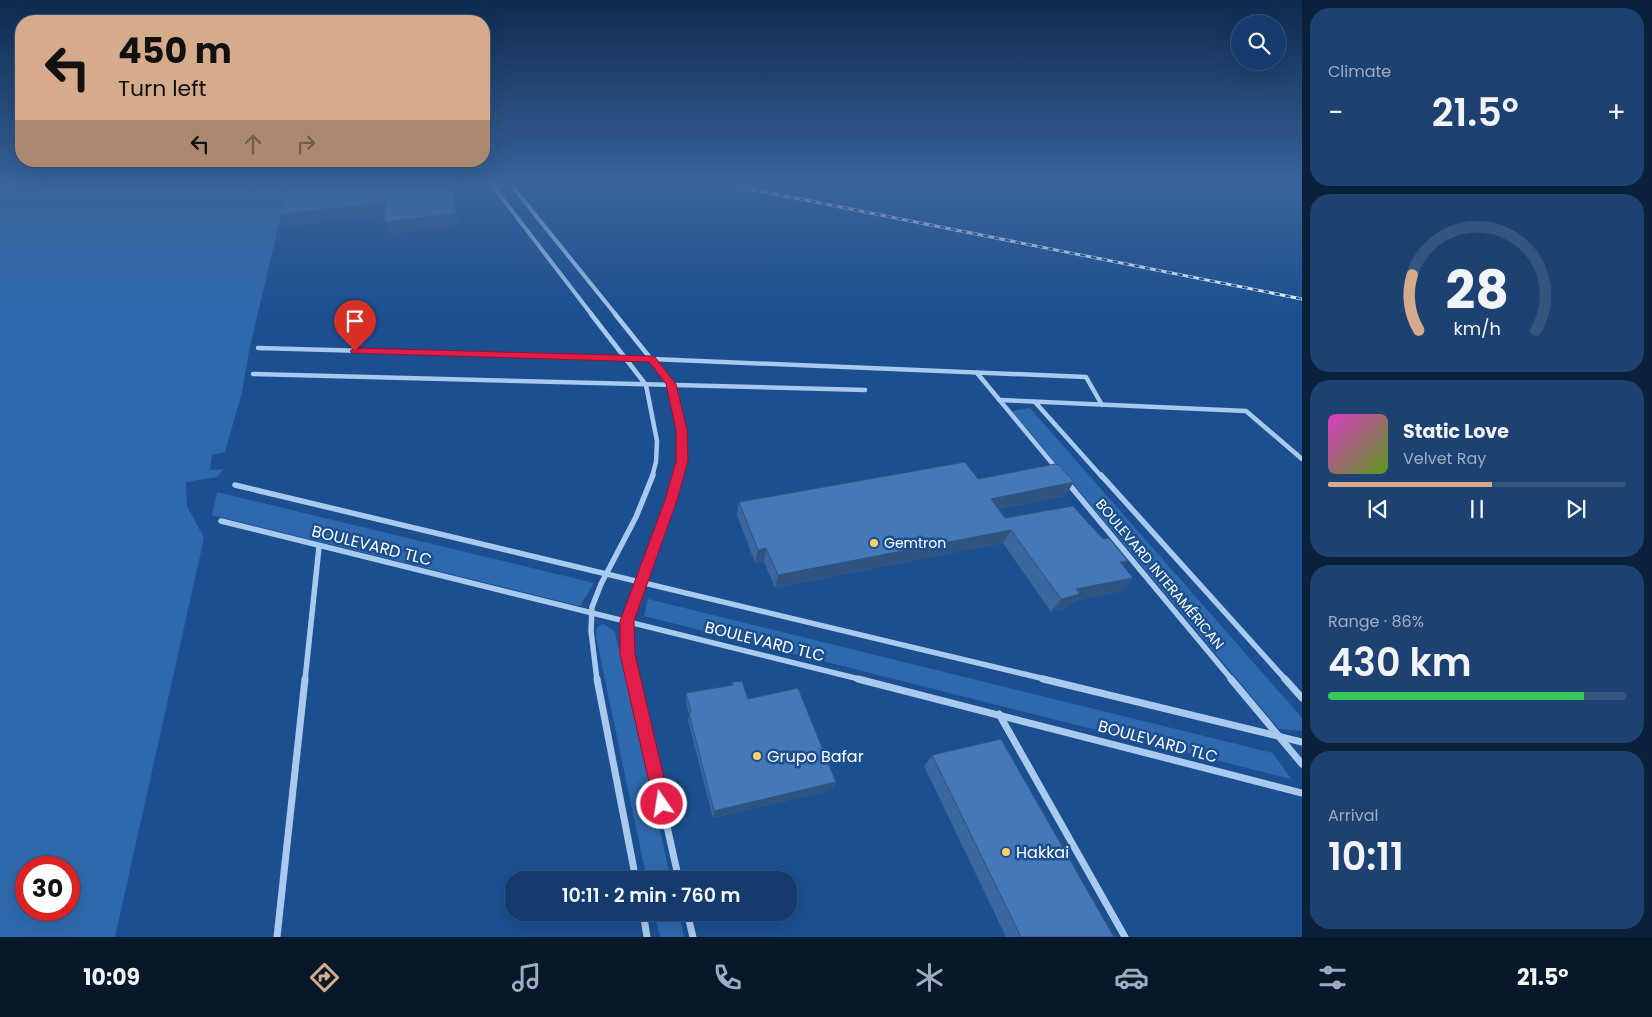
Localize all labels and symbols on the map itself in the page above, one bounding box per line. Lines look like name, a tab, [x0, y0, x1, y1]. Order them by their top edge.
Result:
pin	[334, 300, 376, 351]
street label: BOULEVARD INTERAMÉRICAN	[1091, 495, 1229, 653]
street label: BOULEVARD TLC	[309, 519, 434, 572]
place label: Gemtron	[884, 533, 946, 553]
marker: Gemtron	[868, 537, 880, 549]
street label: BOULEVARD TLC	[702, 615, 827, 668]
street label: BOULEVARD TLC	[1095, 714, 1220, 769]
place label: Grupo Bafar	[767, 745, 864, 768]
marker: Grupo Bafar	[751, 750, 763, 762]
position arrow	[635, 777, 687, 829]
place label: Hakkai	[1016, 841, 1069, 864]
marker: Hakkai	[1000, 846, 1012, 858]
speed limit sign: 30	[15, 856, 80, 921]

